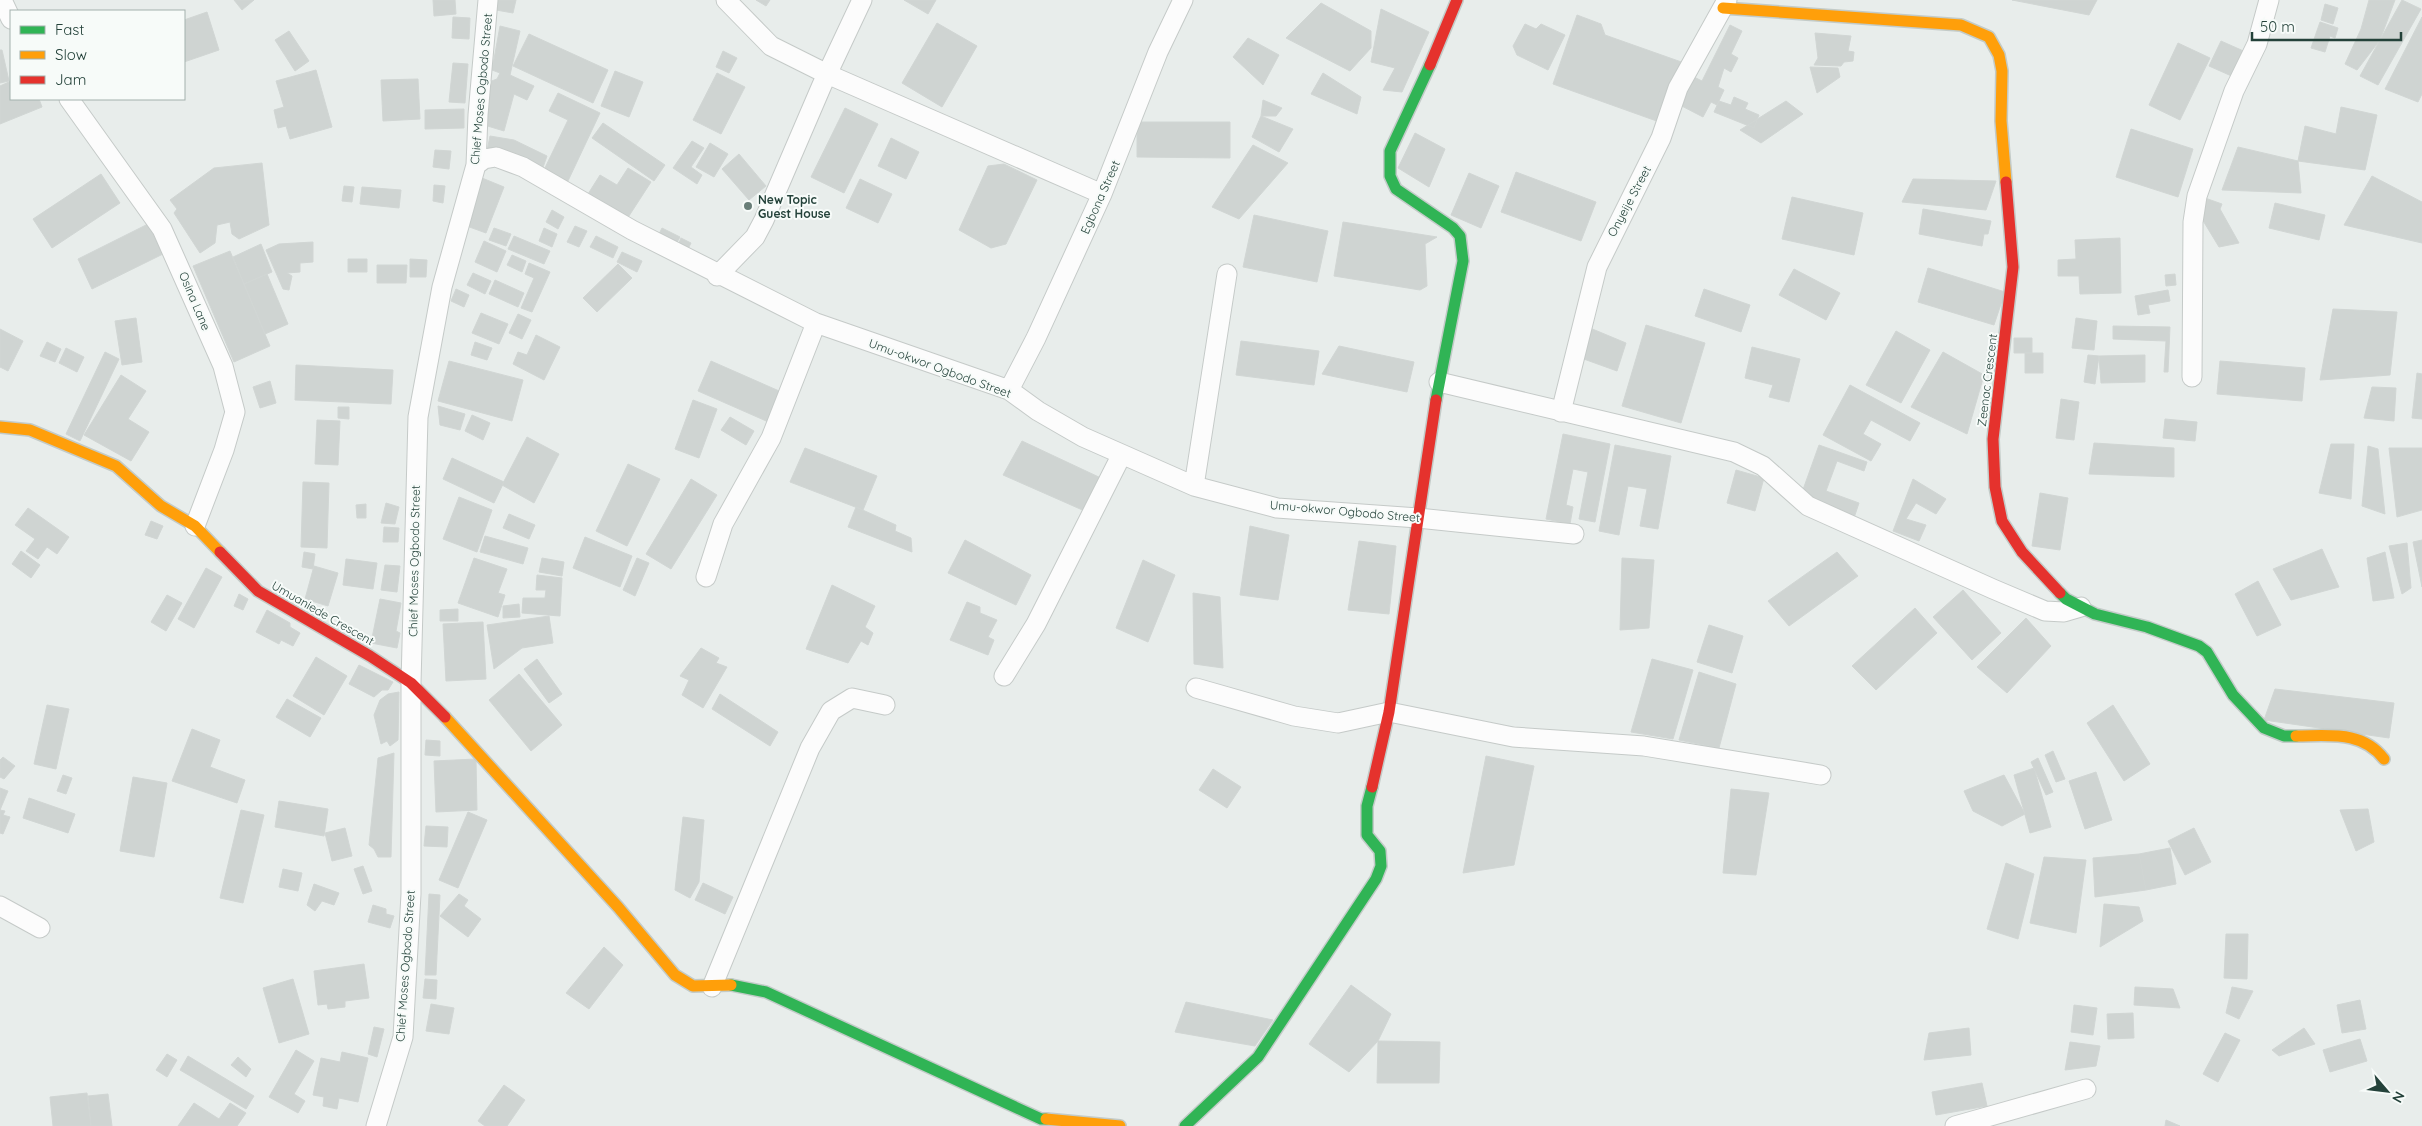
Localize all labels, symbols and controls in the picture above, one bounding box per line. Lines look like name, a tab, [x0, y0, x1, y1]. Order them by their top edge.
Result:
legend	[10, 10, 185, 100]
scale bar	[2252, 10, 2401, 42]
street label: Chief Moses Ogbodo Street	[467, 13, 495, 165]
text: 50 m	[2260, 17, 2295, 36]
text: Fast	[55, 20, 84, 39]
text: Slow	[55, 45, 87, 64]
text: Jam	[55, 70, 86, 89]
street label: Egbona Street	[1077, 158, 1123, 236]
street label: Onyeije Street	[1604, 163, 1654, 239]
place label: New Topic Guest House	[758, 192, 831, 221]
marker: New Topic Guest House	[742, 200, 754, 212]
street label: Osina Lane	[176, 269, 214, 333]
street label: Zeenac Crescent	[1974, 333, 2000, 427]
street label: Umu-okwor Ogbodo Street	[867, 335, 1013, 401]
street label: Chief Moses Ogbodo Street	[405, 485, 423, 637]
street label: Umu-okwor Ogbodo Street	[1269, 497, 1421, 525]
street label: Umuaniede Crescent	[269, 578, 377, 648]
street label: Chief Moses Ogbodo Street	[392, 890, 418, 1042]
north arrow	[2362, 1066, 2412, 1116]
text: N	[2388, 1088, 2409, 1106]

